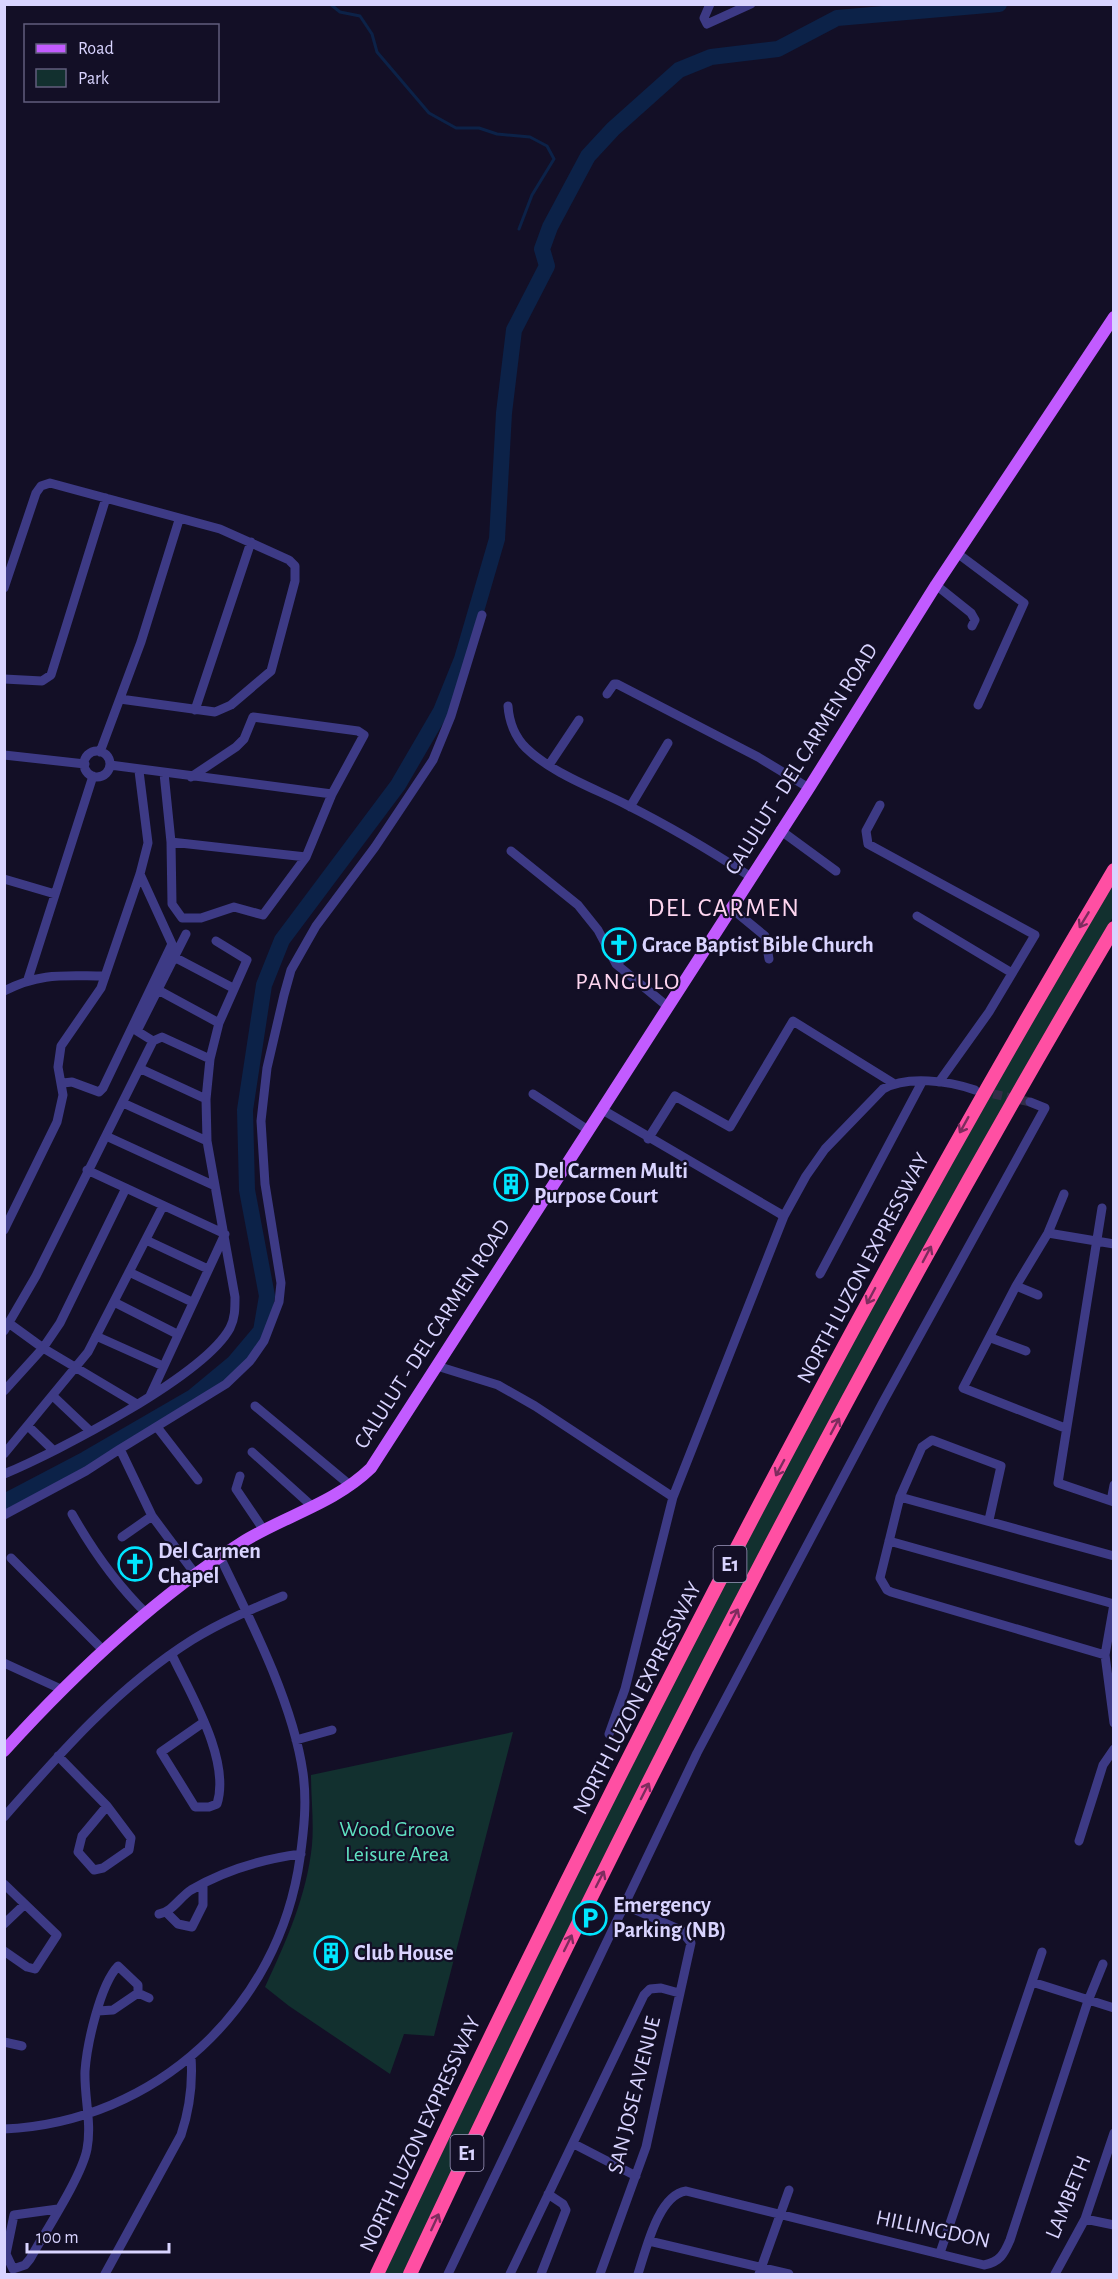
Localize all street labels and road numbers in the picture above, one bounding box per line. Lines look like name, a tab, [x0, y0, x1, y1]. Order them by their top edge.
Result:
street label: CALULUT - DEL CARMEN ROAD	[721, 640, 881, 878]
street label: NORTH LUZON EXPRESSWAY	[793, 1149, 933, 1387]
street label: CALULUT - DEL CARMEN ROAD	[350, 1216, 514, 1452]
road number: E1	[714, 1546, 746, 1582]
street label: NORTH LUZON EXPRESSWAY	[569, 1578, 705, 1818]
street label: NORTH LUZON EXPRESSWAY	[356, 2012, 485, 2255]
street label: SAN JOSE AVENUE	[604, 2014, 664, 2176]
road number: E1	[450, 2135, 484, 2171]
street label: LAMBETH	[1041, 2152, 1095, 2242]
street label: HILLINGDON	[874, 2206, 992, 2252]

